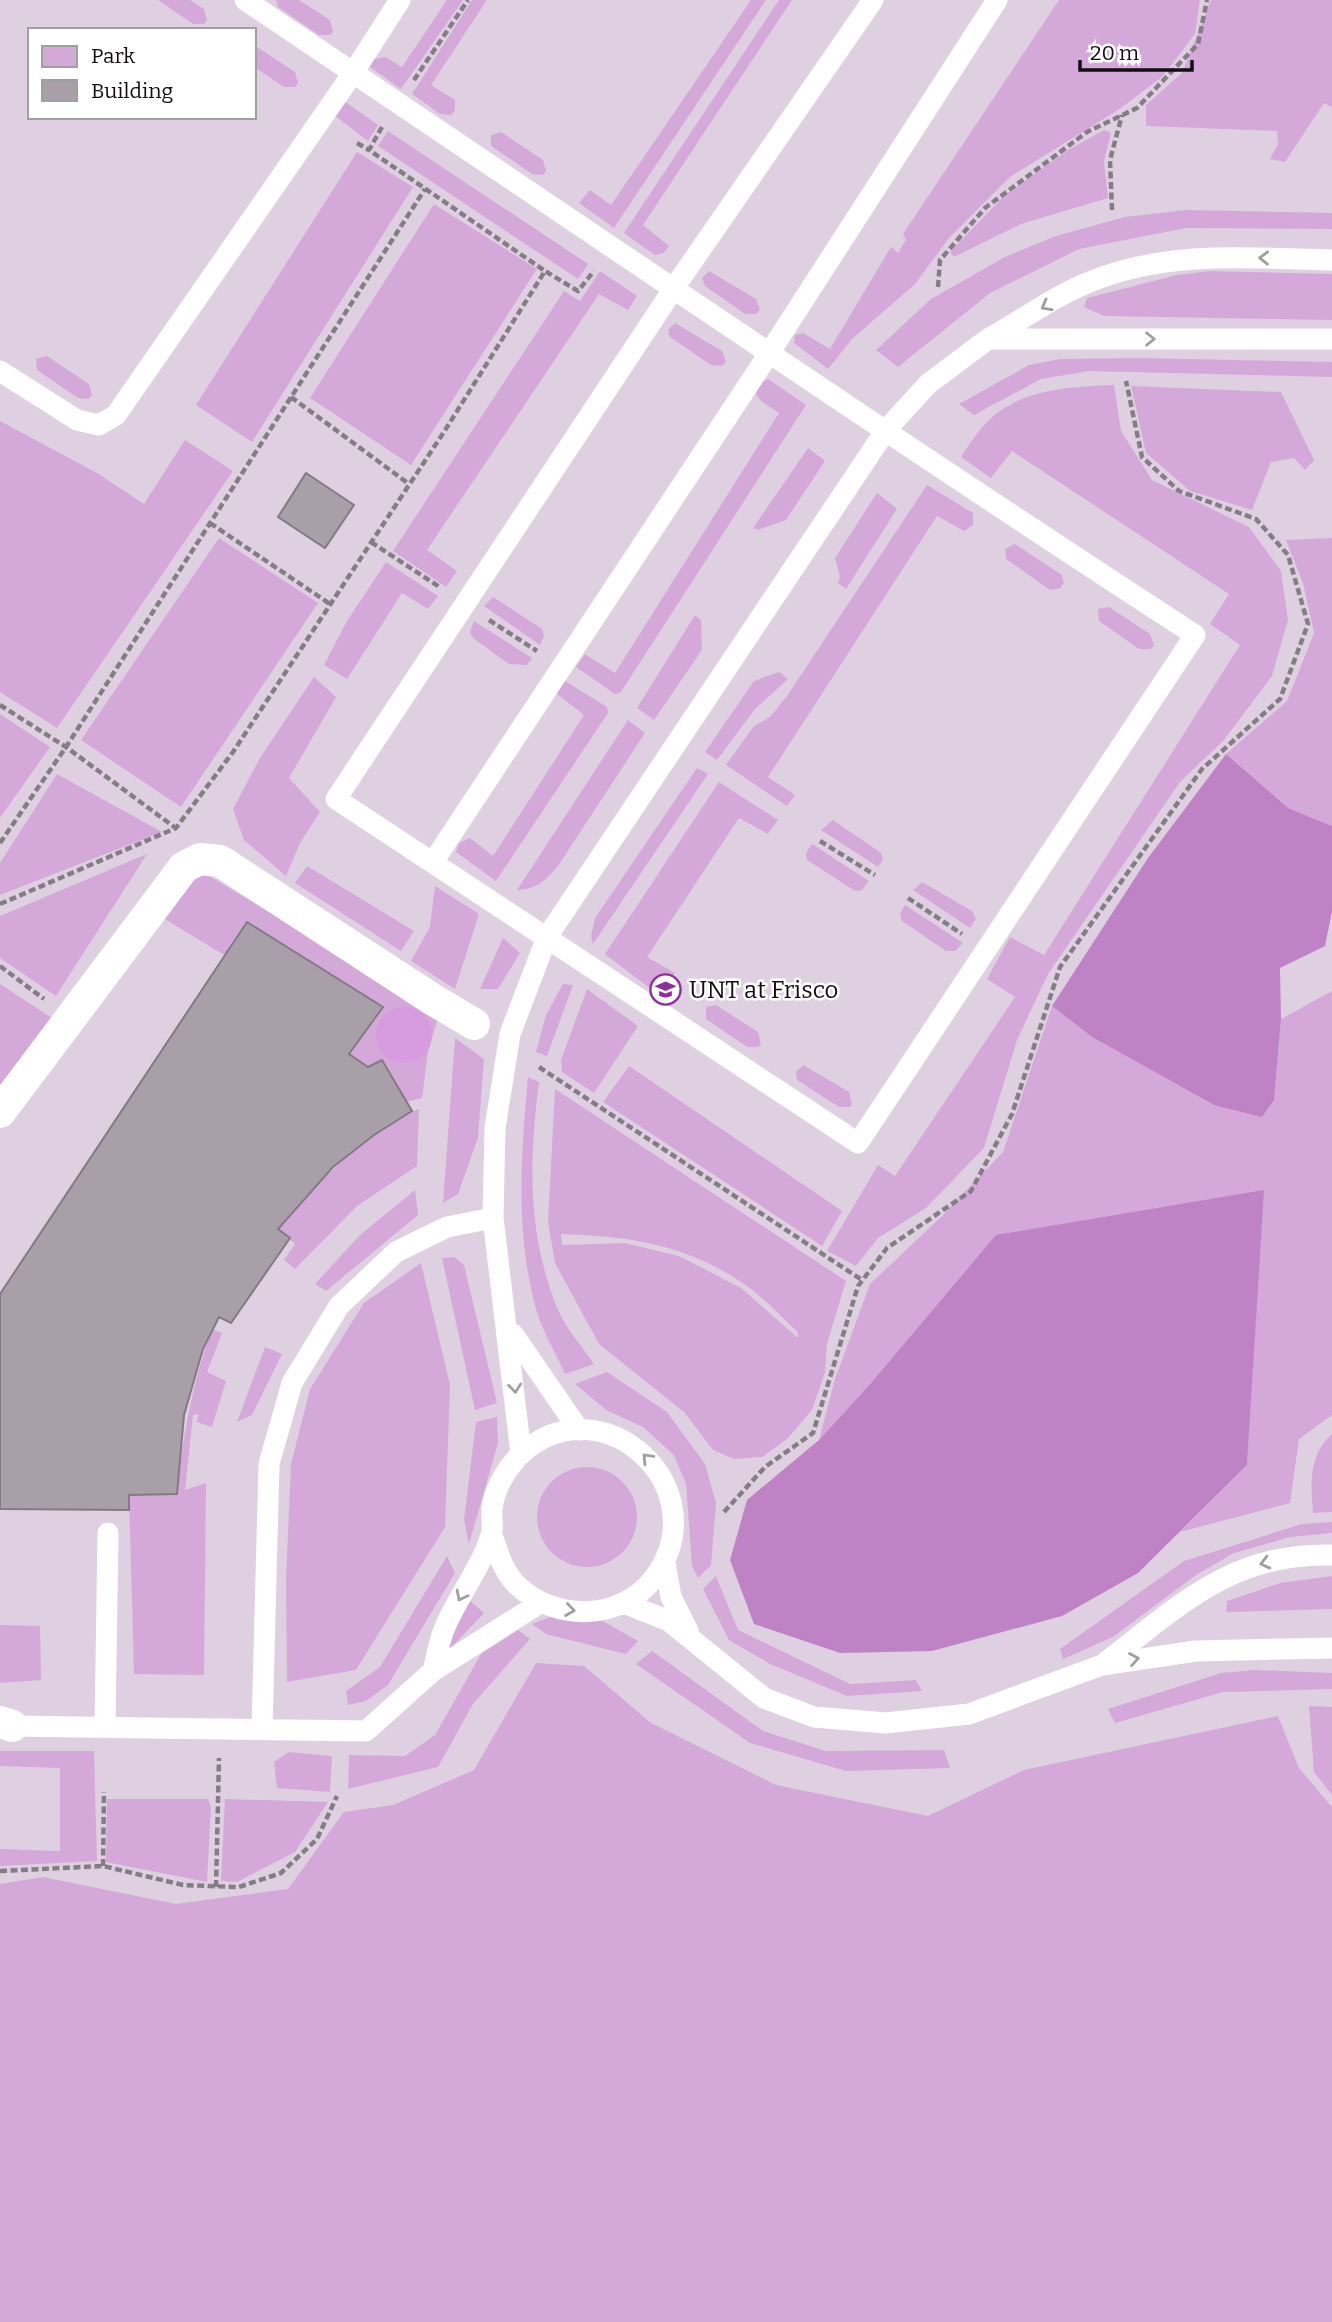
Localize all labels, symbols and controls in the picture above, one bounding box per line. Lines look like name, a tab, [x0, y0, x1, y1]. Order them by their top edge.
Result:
legend	[28, 28, 256, 119]
scale bar	[1080, 28, 1192, 72]
text: 20 m	[1090, 40, 1139, 66]
text: Park	[91, 43, 135, 69]
text: Building	[91, 78, 174, 104]
one-way arrow	[1258, 250, 1269, 266]
one-way arrow	[1040, 298, 1053, 311]
one-way arrow	[1145, 331, 1156, 347]
school or university icon: UNT at Frisco	[649, 973, 683, 1007]
place label: UNT at Frisco	[689, 976, 838, 1004]
one-way arrow	[507, 1382, 522, 1393]
one-way arrow	[643, 1454, 655, 1467]
one-way arrow	[1259, 1555, 1271, 1569]
one-way arrow	[455, 1588, 469, 1601]
one-way arrow	[564, 1603, 576, 1618]
one-way arrow	[1128, 1652, 1140, 1667]

